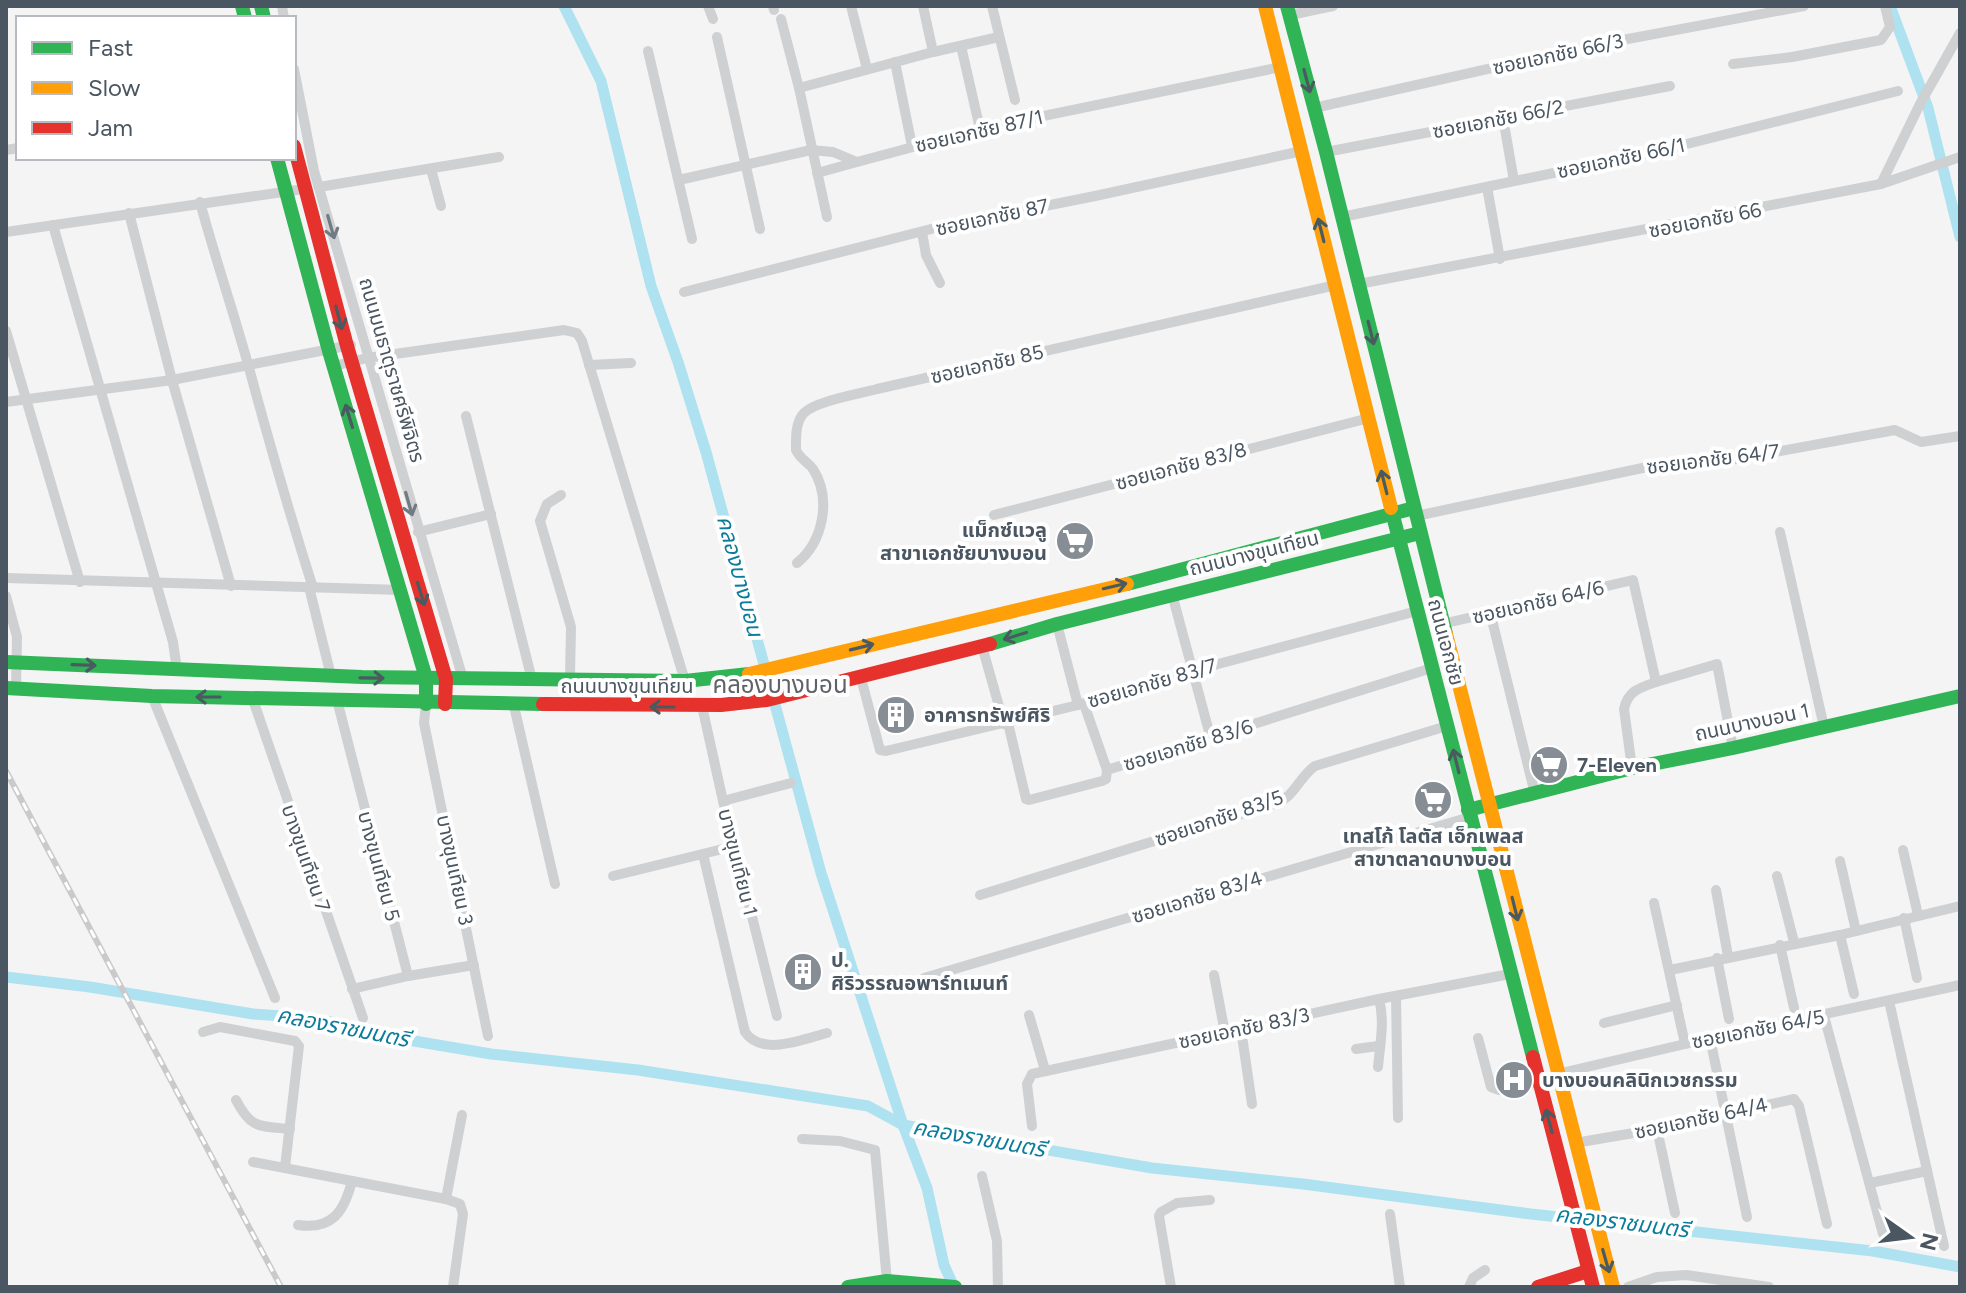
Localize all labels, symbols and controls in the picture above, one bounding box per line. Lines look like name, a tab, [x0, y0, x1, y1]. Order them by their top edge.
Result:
legend	[16, 16, 296, 160]
street label: ซอยเอกชัย 66/3	[1491, 28, 1625, 80]
text: Fast	[88, 33, 133, 62]
one-way arrow	[1301, 68, 1316, 94]
text: Slow	[88, 73, 141, 102]
street label: ซอยเอกชัย 66/2	[1430, 95, 1566, 143]
street label: ซอยเอกชัย 87/1	[913, 105, 1045, 157]
text: Jam	[88, 113, 133, 142]
street label: ซอยเอกชัย 66/1	[1555, 133, 1687, 183]
street label: ซอยเอกชัย 87	[934, 193, 1051, 241]
street label: ซอยเอกชัย 66	[1647, 197, 1763, 243]
one-way arrow	[324, 213, 339, 239]
one-way arrow	[1313, 217, 1328, 243]
street label: ถนนมนธาตุราชศรีพิจิตร	[354, 275, 430, 465]
one-way arrow	[332, 305, 347, 331]
one-way arrow	[1365, 320, 1380, 346]
street label: ซอยเอกชัย 85	[928, 339, 1046, 389]
one-way arrow	[341, 403, 356, 429]
street label: ซอยเอกชัย 83/8	[1113, 437, 1249, 495]
street label: ซอยเอกชัย 64/7	[1645, 439, 1781, 479]
one-way arrow	[1376, 470, 1391, 495]
one-way arrow	[403, 490, 418, 516]
water label: คลองบางบอน	[711, 513, 769, 641]
place label: แม็กซ์แวลู สาขาเอกชัยบางบอน	[880, 518, 1047, 565]
supermarket icon: แม็กซ์แวลู สาขาเอกชัยบางบอน	[1054, 520, 1096, 562]
street label: ถนนบางขุนเทียน	[1187, 525, 1321, 581]
street label: ซอยเอกชัย 64/6	[1470, 575, 1606, 629]
one-way arrow	[1102, 578, 1127, 593]
one-way arrow	[414, 581, 429, 607]
street label: ถนนเอกชัย	[1423, 596, 1469, 688]
one-way arrow	[1003, 629, 1029, 644]
one-way arrow	[849, 639, 875, 654]
street label: ซอยเอกชัย 83/7	[1085, 653, 1220, 713]
one-way arrow	[70, 658, 97, 673]
one-way arrow	[358, 670, 385, 685]
district label: คลองบางบอน	[712, 670, 848, 699]
street label: ถนนบางขุนเทียน	[561, 674, 693, 698]
one-way arrow	[195, 689, 222, 705]
building icon: อาคารทรัพย์ศิริ	[875, 694, 917, 736]
street label: ถนนบางบอน 1	[1693, 698, 1811, 746]
one-way arrow	[649, 699, 676, 715]
place label: อาคารทรัพย์ศิริ	[924, 703, 1050, 727]
street label: ซอยเอกชัย 83/6	[1121, 714, 1255, 776]
supermarket icon: 7-Eleven	[1528, 744, 1570, 786]
one-way arrow	[1447, 749, 1462, 775]
place label: 7-Eleven	[1577, 753, 1657, 777]
supermarket icon: เทสโก้ โลตัส เอ็กเพลส สาขาตลาดบางบอน	[1412, 779, 1454, 821]
street label: ซอยเอกชัย 83/5	[1152, 785, 1286, 851]
street label: บางขุนเทียน 7	[276, 801, 336, 915]
street label: บางขุนเทียน 1	[713, 806, 763, 918]
street label: บางขุนเทียน 5	[353, 808, 405, 924]
street label: บางขุนเทียน 3	[432, 813, 478, 927]
place label: เทสโก้ โลตัส เอ็กเพลส สาขาตลาดบางบอน	[1343, 824, 1523, 871]
street label: ซอยเอกชัย 83/4	[1129, 866, 1265, 928]
one-way arrow	[1509, 895, 1524, 921]
place label: ป. ศิริวรรณอพาร์ทเมนท์	[831, 948, 1008, 995]
building icon: ป. ศิริวรรณอพาร์ทเมนท์	[782, 951, 824, 993]
water label: คลองราชมนตรี	[275, 1001, 415, 1054]
street label: ซอยเอกชัย 83/3	[1176, 1002, 1312, 1054]
street label: ซอยเอกชัย 64/5	[1690, 1004, 1826, 1054]
hospital icon: บางบอนคลินิกเวชกรรม	[1493, 1059, 1535, 1101]
place label: บางบอนคลินิกเวชกรรม	[1542, 1068, 1738, 1092]
street label: ซอยเอกชัย 64/4	[1632, 1092, 1770, 1144]
one-way arrow	[1540, 1109, 1555, 1135]
water label: คลองราชมนตรี	[911, 1113, 1051, 1164]
north arrow	[1870, 1197, 1950, 1277]
water label: คลองราชมนตรี	[1554, 1200, 1694, 1244]
text: N	[1914, 1230, 1944, 1253]
one-way arrow	[1599, 1247, 1614, 1273]

